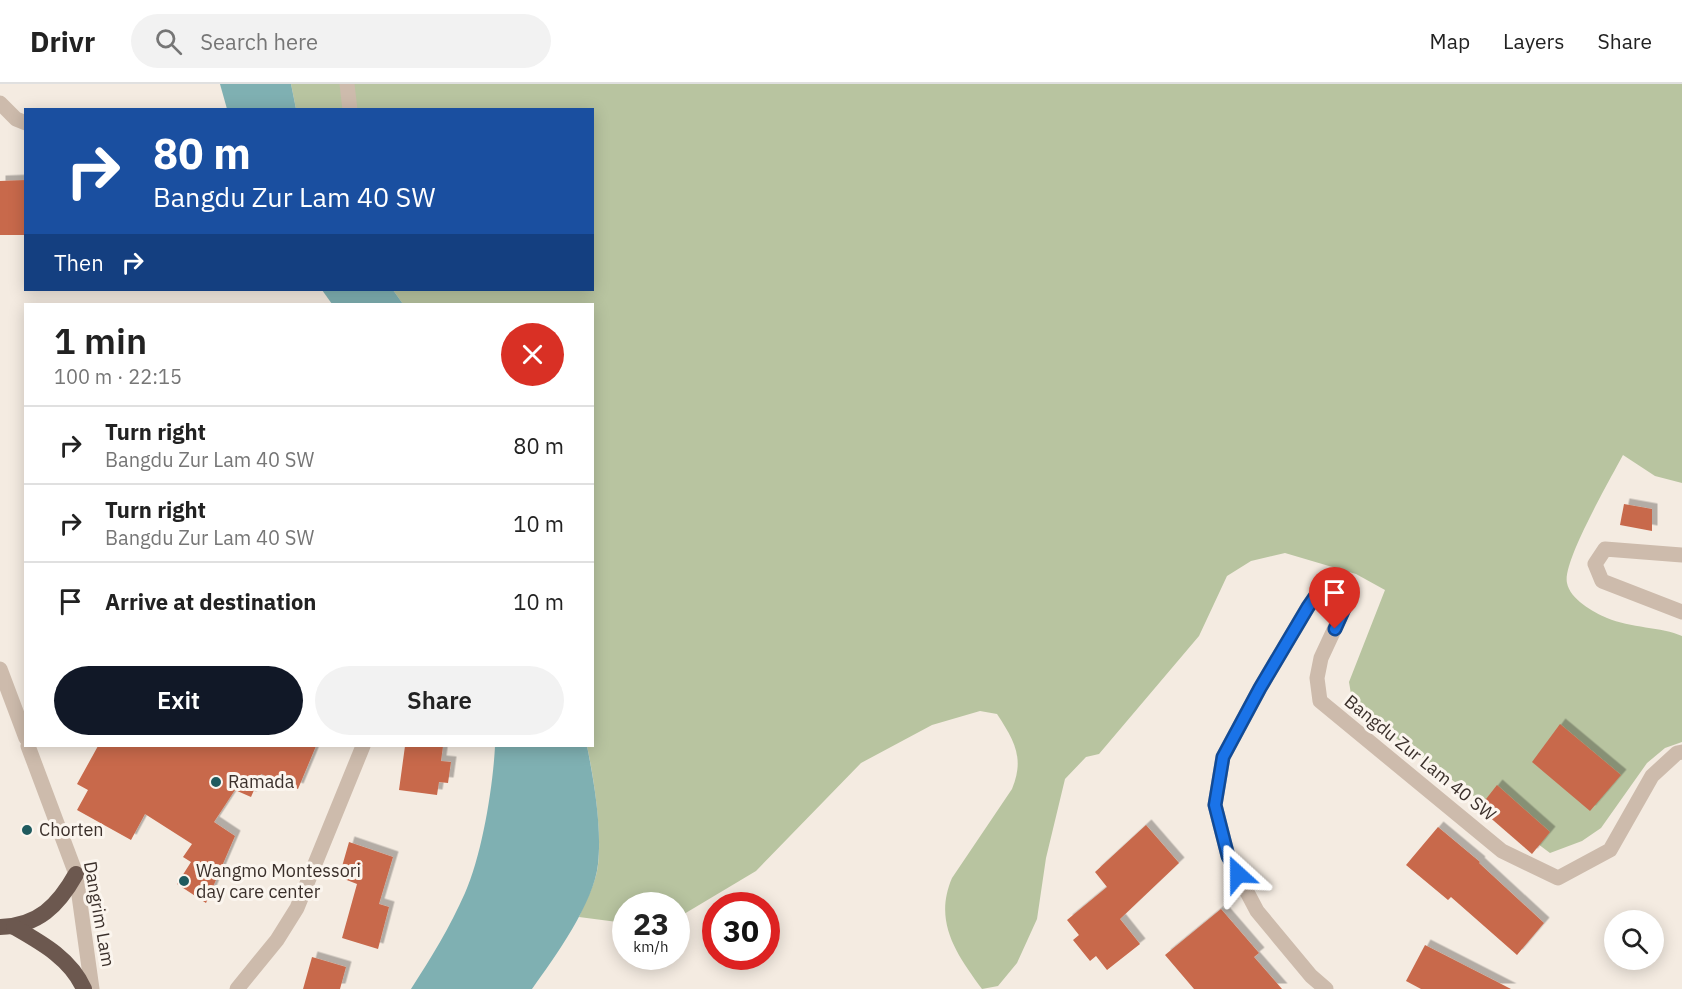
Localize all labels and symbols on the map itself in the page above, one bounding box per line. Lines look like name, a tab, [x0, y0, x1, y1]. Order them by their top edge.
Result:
pin	[1309, 567, 1360, 629]
street label: Bangdu Zur Lam 40 SW	[1340, 689, 1501, 826]
place label: Ramada	[228, 770, 295, 793]
marker: Ramada	[209, 775, 223, 789]
place label: Chorten	[39, 818, 104, 841]
marker: Chorten	[20, 823, 34, 837]
position arrow	[1206, 842, 1270, 906]
street label: Dangrim Lam	[79, 859, 120, 969]
place label: Wangmo Montessori day care center	[196, 859, 361, 903]
marker: Wangmo Montessori day care center	[177, 874, 191, 888]
speed limit sign: 30	[702, 892, 780, 970]

